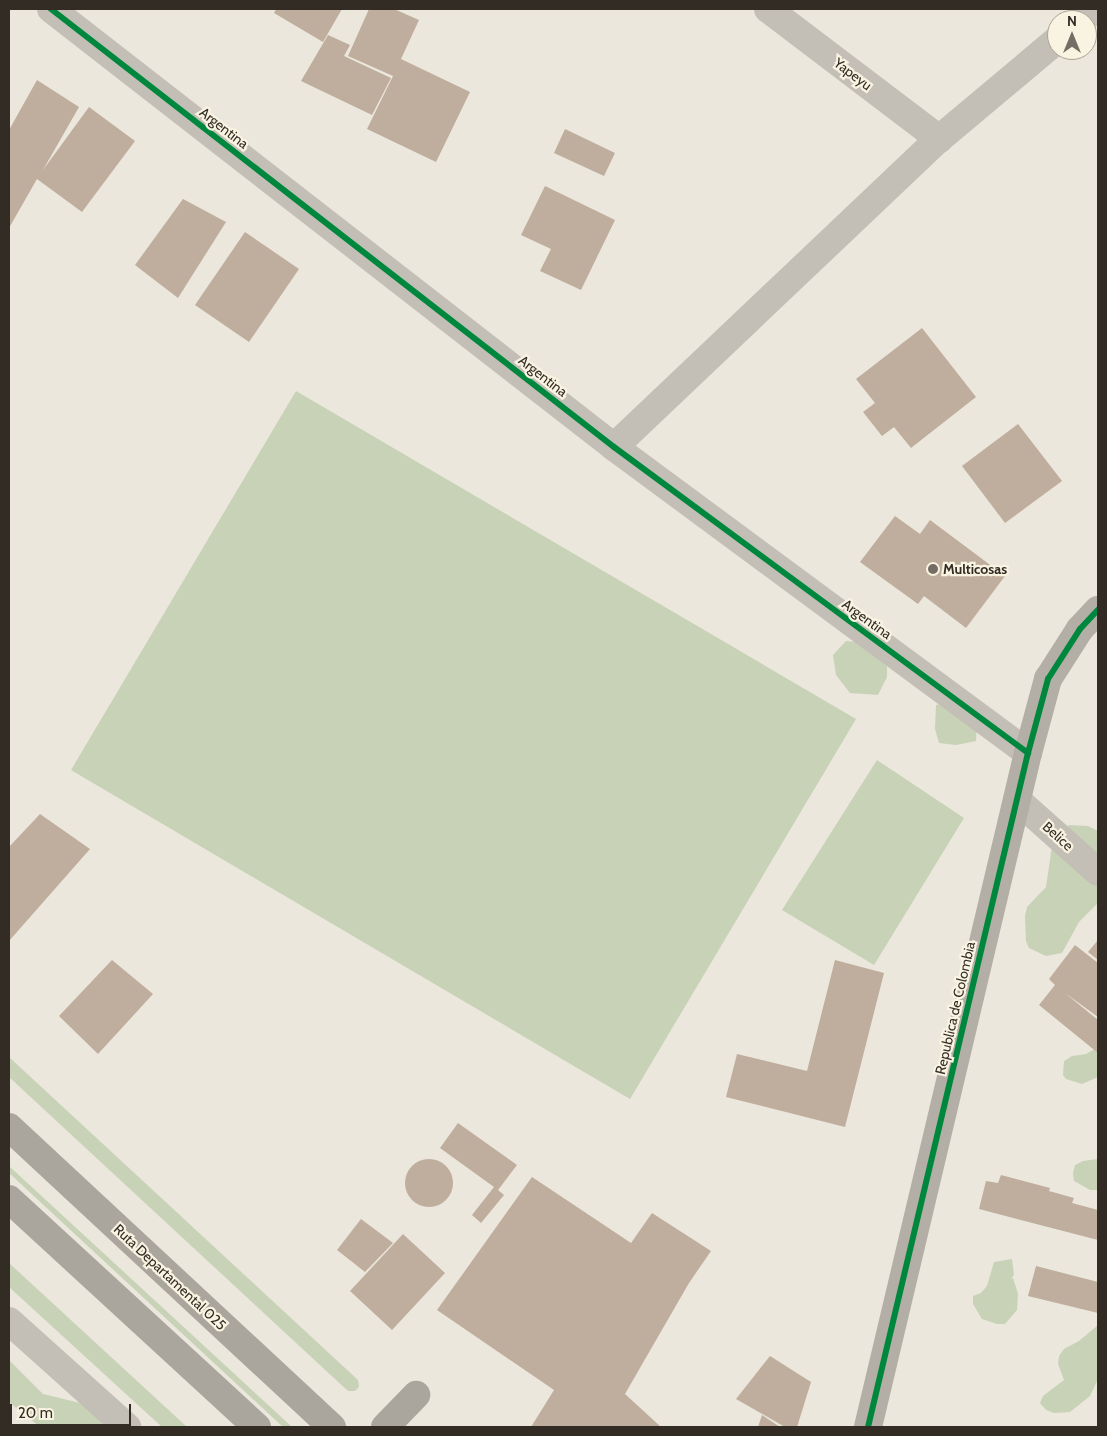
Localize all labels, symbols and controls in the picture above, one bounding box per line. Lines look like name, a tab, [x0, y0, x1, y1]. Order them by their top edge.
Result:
north arrow	[1047, 10, 1097, 60]
text: N	[1067, 12, 1077, 30]
street label: Yapeyu	[831, 54, 875, 94]
street label: Argentina	[196, 104, 252, 152]
street label: Argentina	[515, 352, 571, 400]
place label: Multicosas	[943, 561, 1007, 577]
marker: Multicosas	[927, 563, 939, 575]
street label: Argentina	[839, 595, 895, 643]
street label: Belice	[1039, 818, 1077, 854]
street label: Republica de Colombia	[932, 940, 978, 1076]
street label: Ruta Departamental 025	[110, 1221, 230, 1333]
scale bar	[12, 1394, 134, 1426]
text: 20 m	[18, 1404, 53, 1422]

